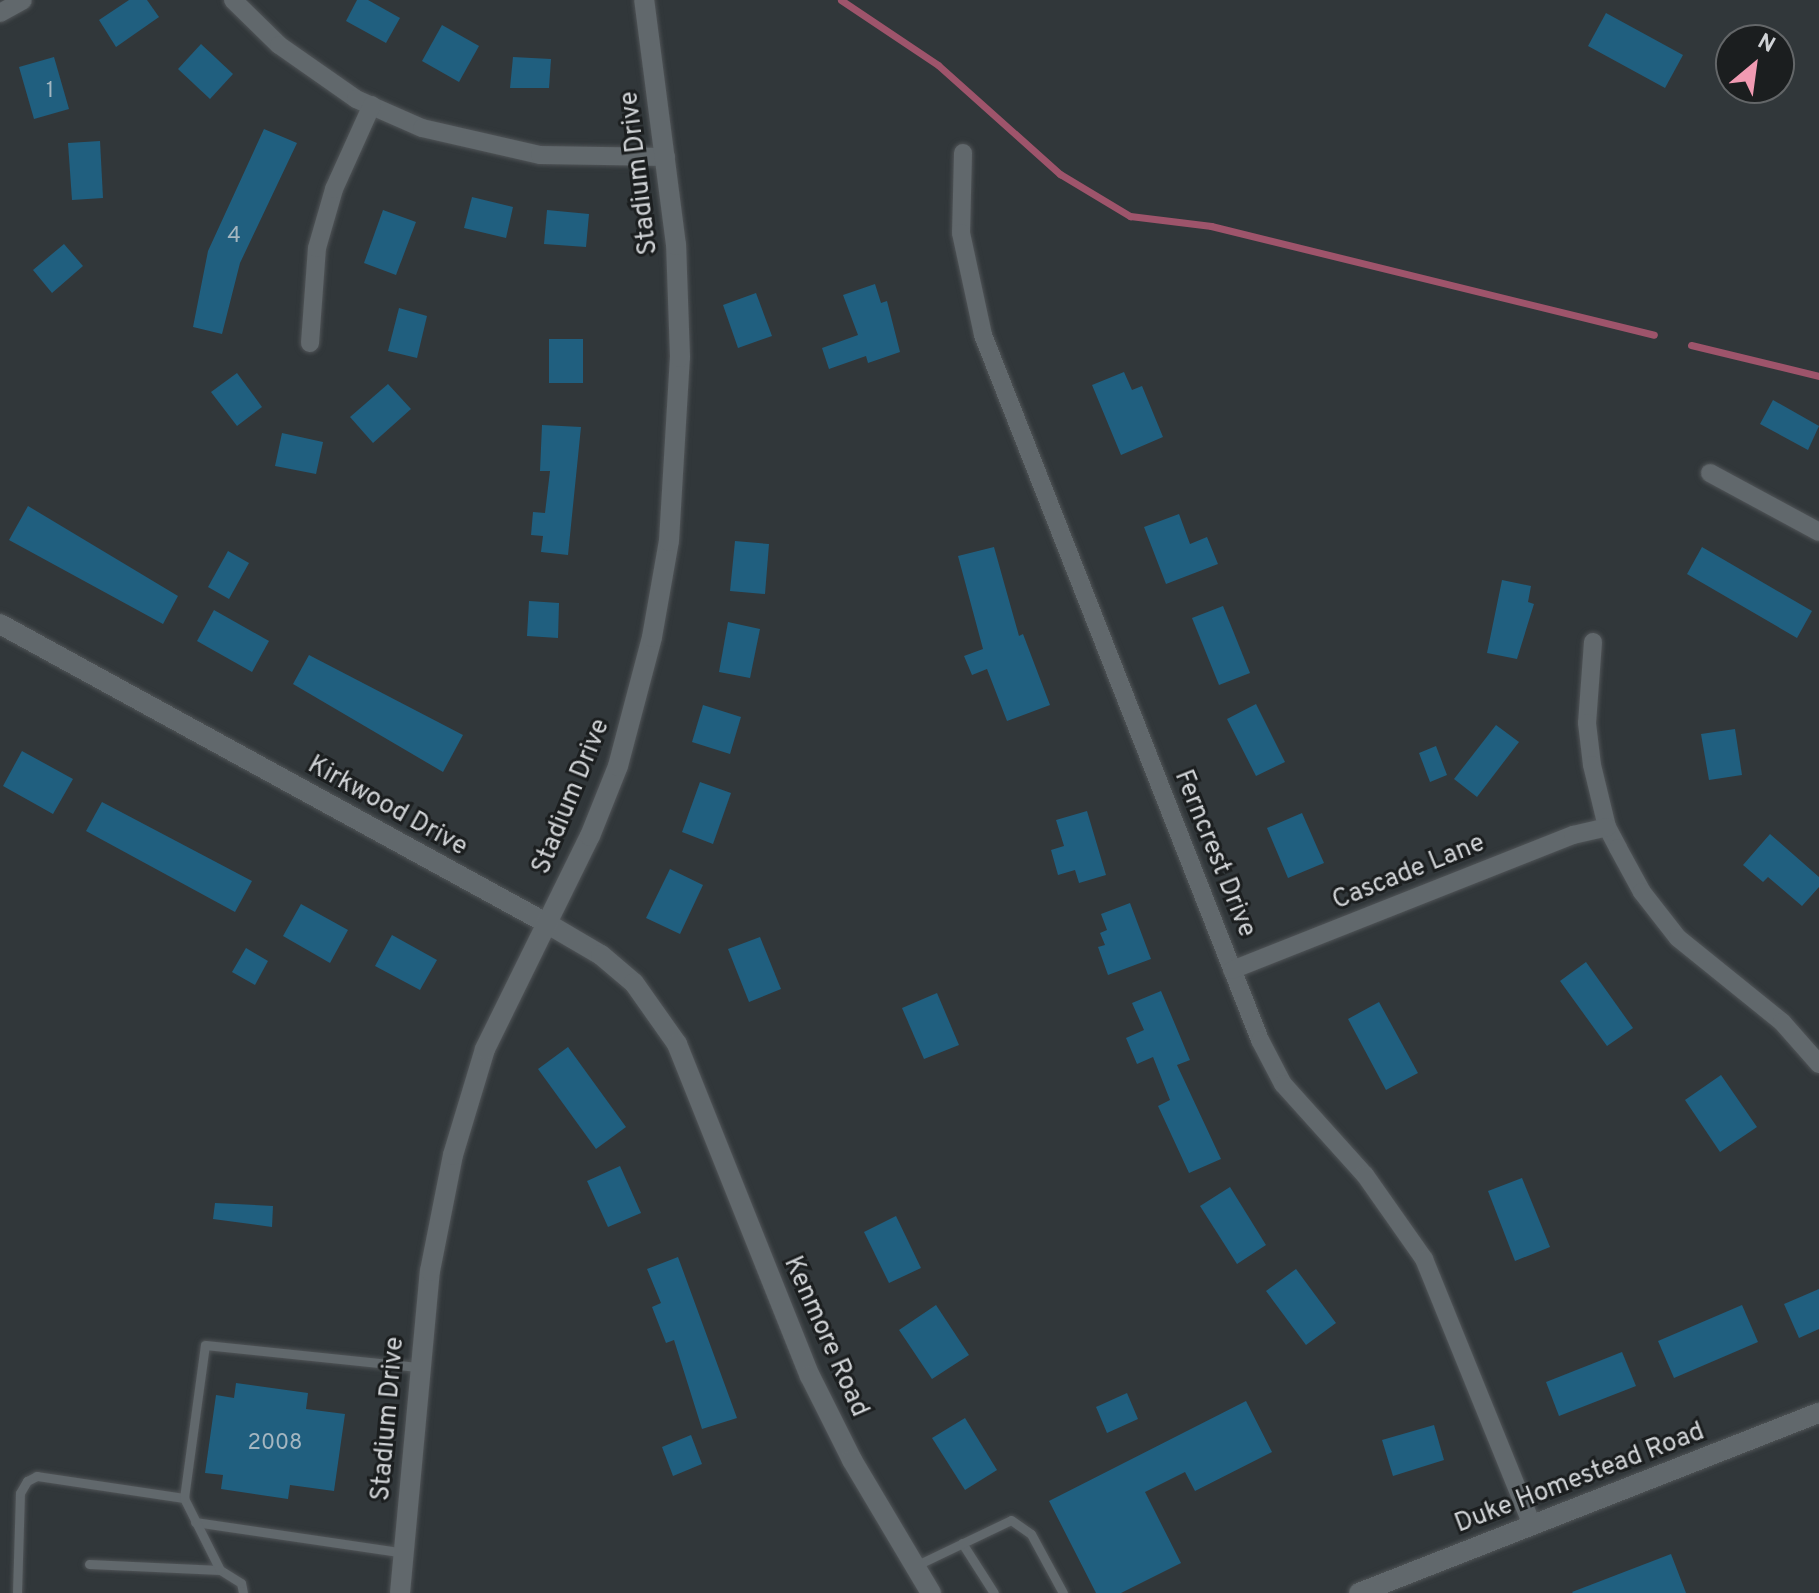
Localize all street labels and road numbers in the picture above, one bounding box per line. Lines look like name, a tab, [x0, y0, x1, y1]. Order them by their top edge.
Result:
street label: Stadium Drive	[614, 89, 666, 257]
street label: Stadium Drive	[527, 715, 617, 879]
street label: Kirkwood Drive	[302, 750, 472, 864]
street label: Ferncrest Drive	[1166, 766, 1262, 942]
street label: Cascade Lane	[1328, 828, 1490, 918]
street label: Kenmore Road	[776, 1252, 874, 1422]
street label: Stadium Drive	[366, 1336, 412, 1502]
street label: Duke Homestead Road	[1451, 1417, 1709, 1541]

